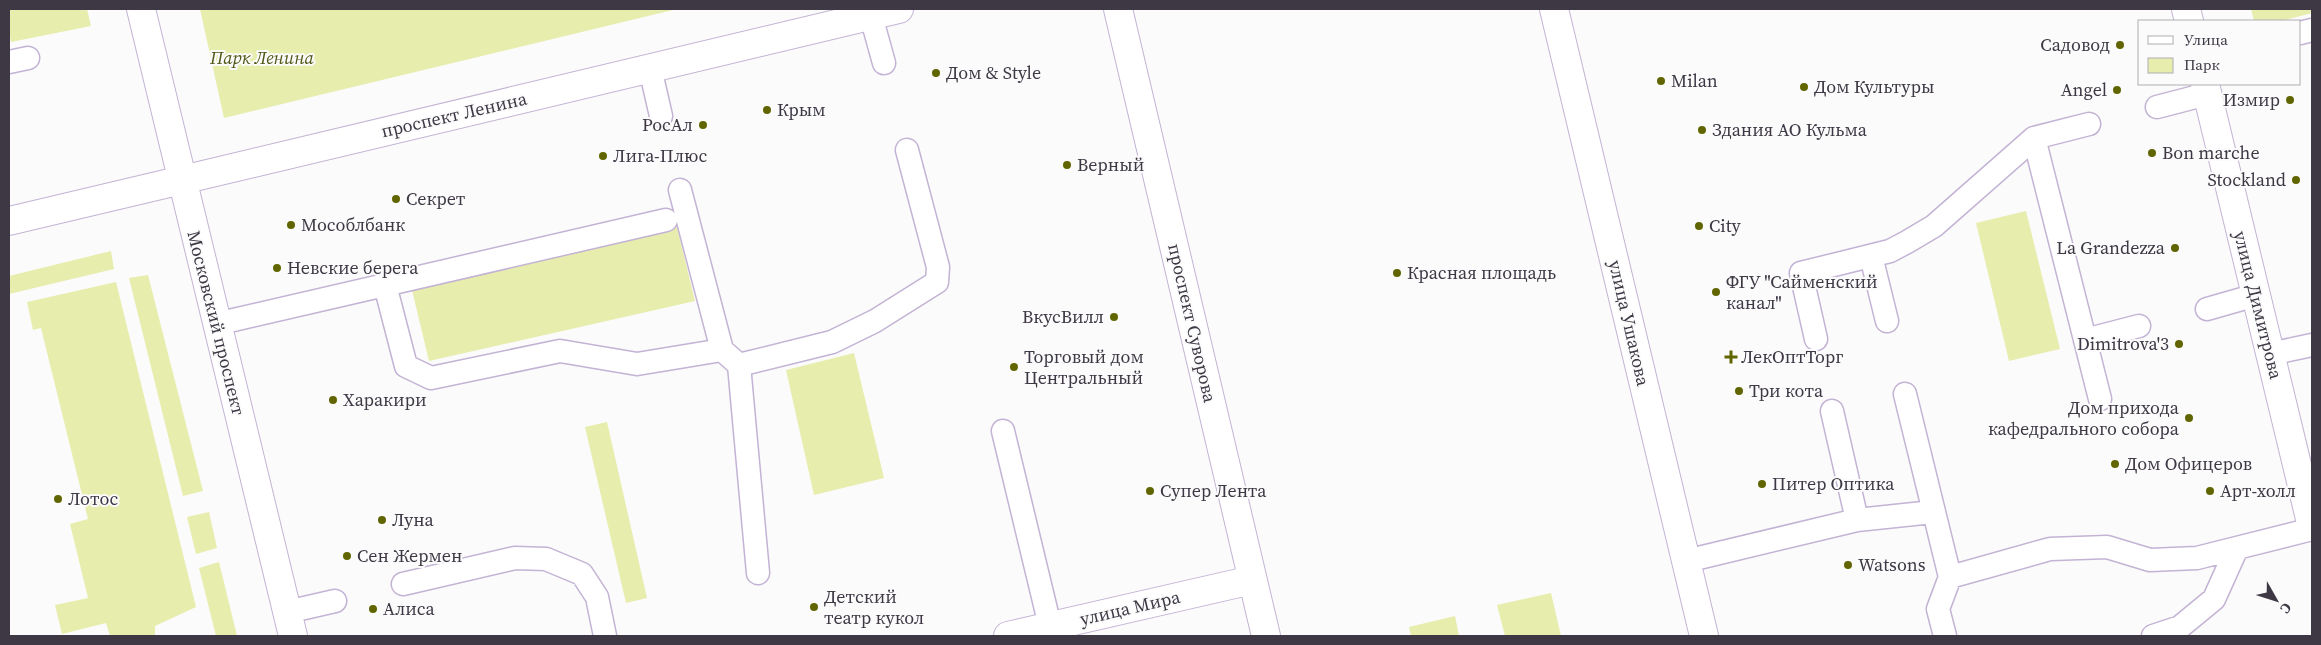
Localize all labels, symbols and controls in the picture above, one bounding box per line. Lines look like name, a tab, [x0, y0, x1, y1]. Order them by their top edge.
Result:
legend	[2138, 20, 2301, 85]
text: Улица	[2184, 29, 2228, 50]
place label: Садовод	[2040, 32, 2110, 57]
marker: Садовод	[2114, 39, 2126, 51]
park label: Парк Ленина	[209, 45, 314, 70]
text: Парк	[2184, 54, 2220, 75]
place label: Дом & Style	[946, 60, 1041, 85]
marker: Дом & Style	[930, 67, 942, 79]
place label: Milan	[1671, 68, 1718, 93]
place label: Дом Культуры	[1814, 74, 1935, 99]
marker: Milan	[1655, 75, 1667, 87]
place label: Angel	[2061, 77, 2107, 102]
marker: Дом Культуры	[1798, 81, 1810, 93]
marker: Angel	[2111, 84, 2123, 96]
street label: проспект Ленина	[379, 85, 530, 143]
place label: Измир	[2223, 87, 2280, 112]
marker: Измир	[2284, 94, 2296, 106]
place label: Крым	[777, 97, 826, 122]
marker: Крым	[761, 104, 773, 116]
place label: РосАл	[642, 112, 693, 137]
place label: Здания АО Кульма	[1712, 117, 1868, 142]
marker: РосАл	[697, 119, 709, 131]
marker: Здания АО Кульма	[1696, 124, 1708, 136]
place label: Bon marche	[2162, 140, 2260, 165]
place label: Лига-Плюс	[613, 143, 707, 168]
marker: Bon marche	[2146, 147, 2158, 159]
marker: Лига-Плюс	[597, 150, 609, 162]
place label: Верный	[1077, 152, 1144, 177]
marker: Верный	[1061, 159, 1073, 171]
place label: Stockland	[2207, 167, 2286, 192]
marker: Stockland	[2290, 174, 2302, 186]
place label: Секрет	[406, 186, 466, 211]
marker: Секрет	[390, 193, 402, 205]
place label: Мособлбанк	[301, 212, 405, 237]
place label: City	[1709, 213, 1742, 238]
marker: Мособлбанк	[285, 219, 297, 231]
marker: City	[1693, 220, 1705, 232]
street label: Московский проспект	[181, 228, 252, 418]
street label: улица Димитрова	[2228, 228, 2289, 382]
place label: La Grandezza	[2056, 235, 2166, 260]
street label: проспект Суворова	[1162, 241, 1223, 406]
marker: La Grandezza	[2169, 242, 2181, 254]
place label: Невские берега	[287, 255, 419, 280]
street label: улица Ушакова	[1603, 258, 1656, 389]
place label: Красная площадь	[1407, 260, 1556, 285]
marker: Невские берега	[271, 262, 283, 274]
marker: Красная площадь	[1391, 267, 1403, 279]
place label: ФГУ "Сайменский канал"	[1726, 269, 1878, 315]
marker: ФГУ "Сайменский канал"	[1710, 286, 1722, 298]
place label: ВкусВилл	[1022, 304, 1104, 329]
marker: ВкусВилл	[1108, 311, 1120, 323]
place label: Dimitrova'3	[2077, 331, 2169, 356]
marker: Dimitrova'3	[2173, 338, 2185, 350]
place label: Торговый дом Центральный	[1024, 344, 1144, 390]
place label: ЛекОптТорг	[1741, 344, 1843, 369]
marker: ЛекОптТорг	[1725, 351, 1737, 363]
marker: Торговый дом Центральный	[1008, 361, 1020, 373]
place label: Три кота	[1749, 378, 1824, 403]
marker: Три кота	[1733, 385, 1745, 397]
place label: Харакири	[343, 387, 427, 412]
marker: Харакири	[327, 394, 339, 406]
place label: Дом прихода кафедрального собора	[1988, 395, 2180, 441]
marker: Дом прихода кафедрального собора	[2183, 412, 2195, 424]
place label: Дом Офицеров	[2125, 451, 2252, 476]
marker: Дом Офицеров	[2109, 458, 2121, 470]
place label: Питер Оптика	[1772, 471, 1895, 496]
place label: Супер Лента	[1160, 478, 1267, 503]
marker: Питер Оптика	[1756, 478, 1768, 490]
place label: Арт-холл	[2220, 478, 2296, 503]
marker: Супер Лента	[1144, 485, 1156, 497]
marker: Арт-холл	[2204, 485, 2216, 497]
place label: Лотос	[68, 486, 118, 511]
marker: Лотос	[52, 493, 64, 505]
place label: Луна	[392, 507, 435, 532]
marker: Луна	[376, 514, 388, 526]
place label: Сен Жермен	[357, 543, 462, 568]
marker: Сен Жермен	[341, 550, 353, 562]
place label: Watsons	[1858, 552, 1926, 577]
marker: Watsons	[1842, 559, 1854, 571]
north arrow	[2251, 575, 2301, 625]
place label: Детский театр кукол	[824, 584, 924, 630]
street label: улица Мира	[1077, 584, 1183, 631]
place label: Алиса	[383, 596, 436, 621]
text: С	[2275, 599, 2297, 618]
marker: Детский театр кукол	[808, 601, 820, 613]
marker: Алиса	[367, 603, 379, 615]

